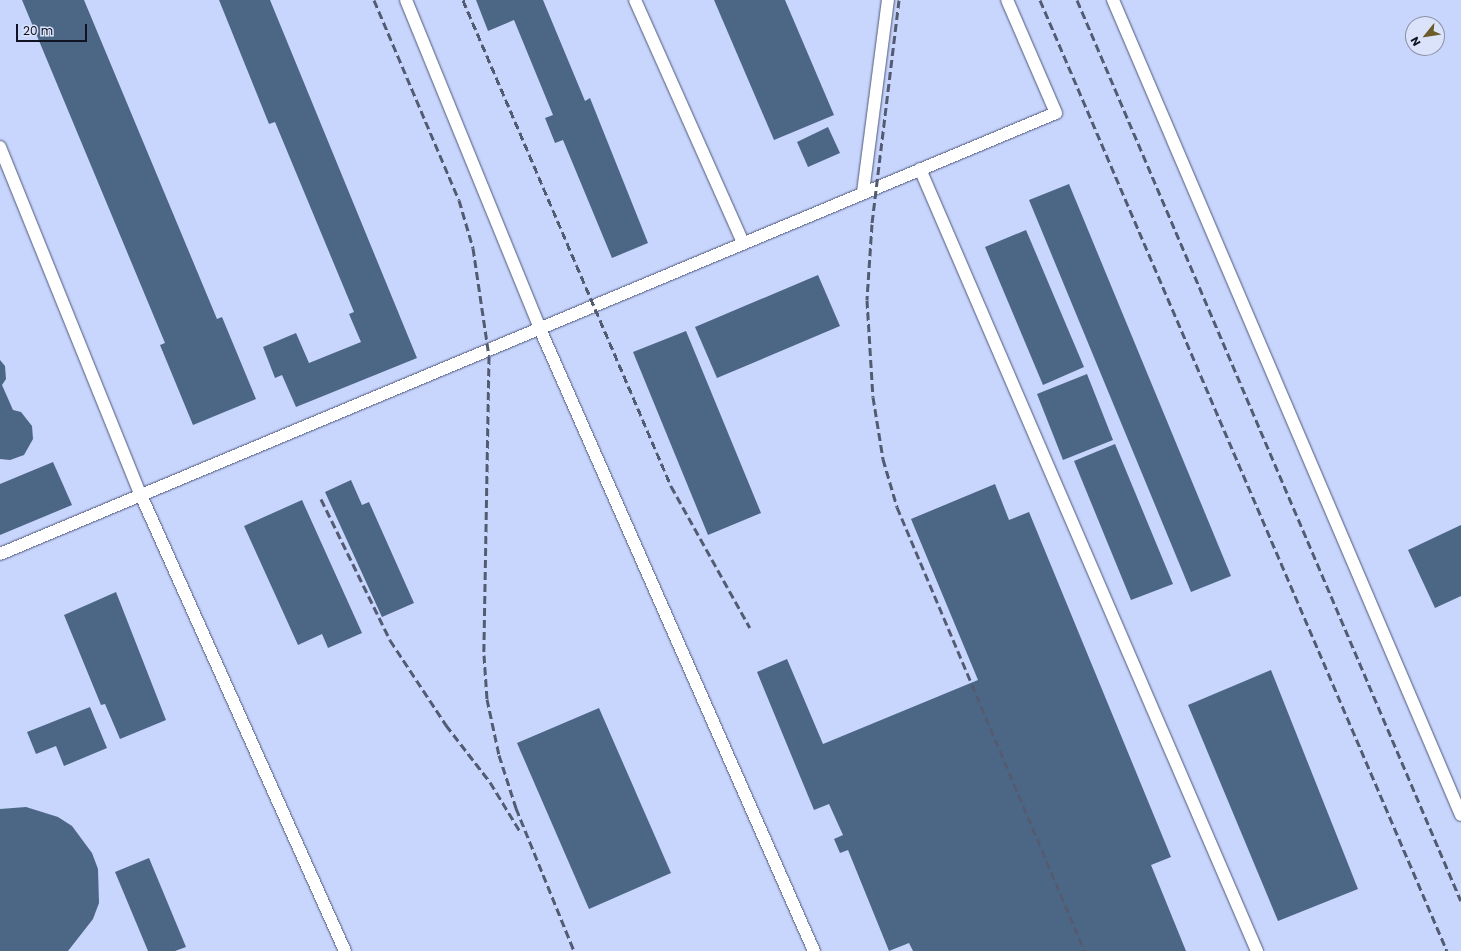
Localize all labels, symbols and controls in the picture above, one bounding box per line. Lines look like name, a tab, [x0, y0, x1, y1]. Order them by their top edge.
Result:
scale bar	[18, 16, 89, 42]
north arrow	[1405, 16, 1445, 56]
text: 20 m	[23, 22, 53, 39]
text: N	[1406, 34, 1424, 49]

